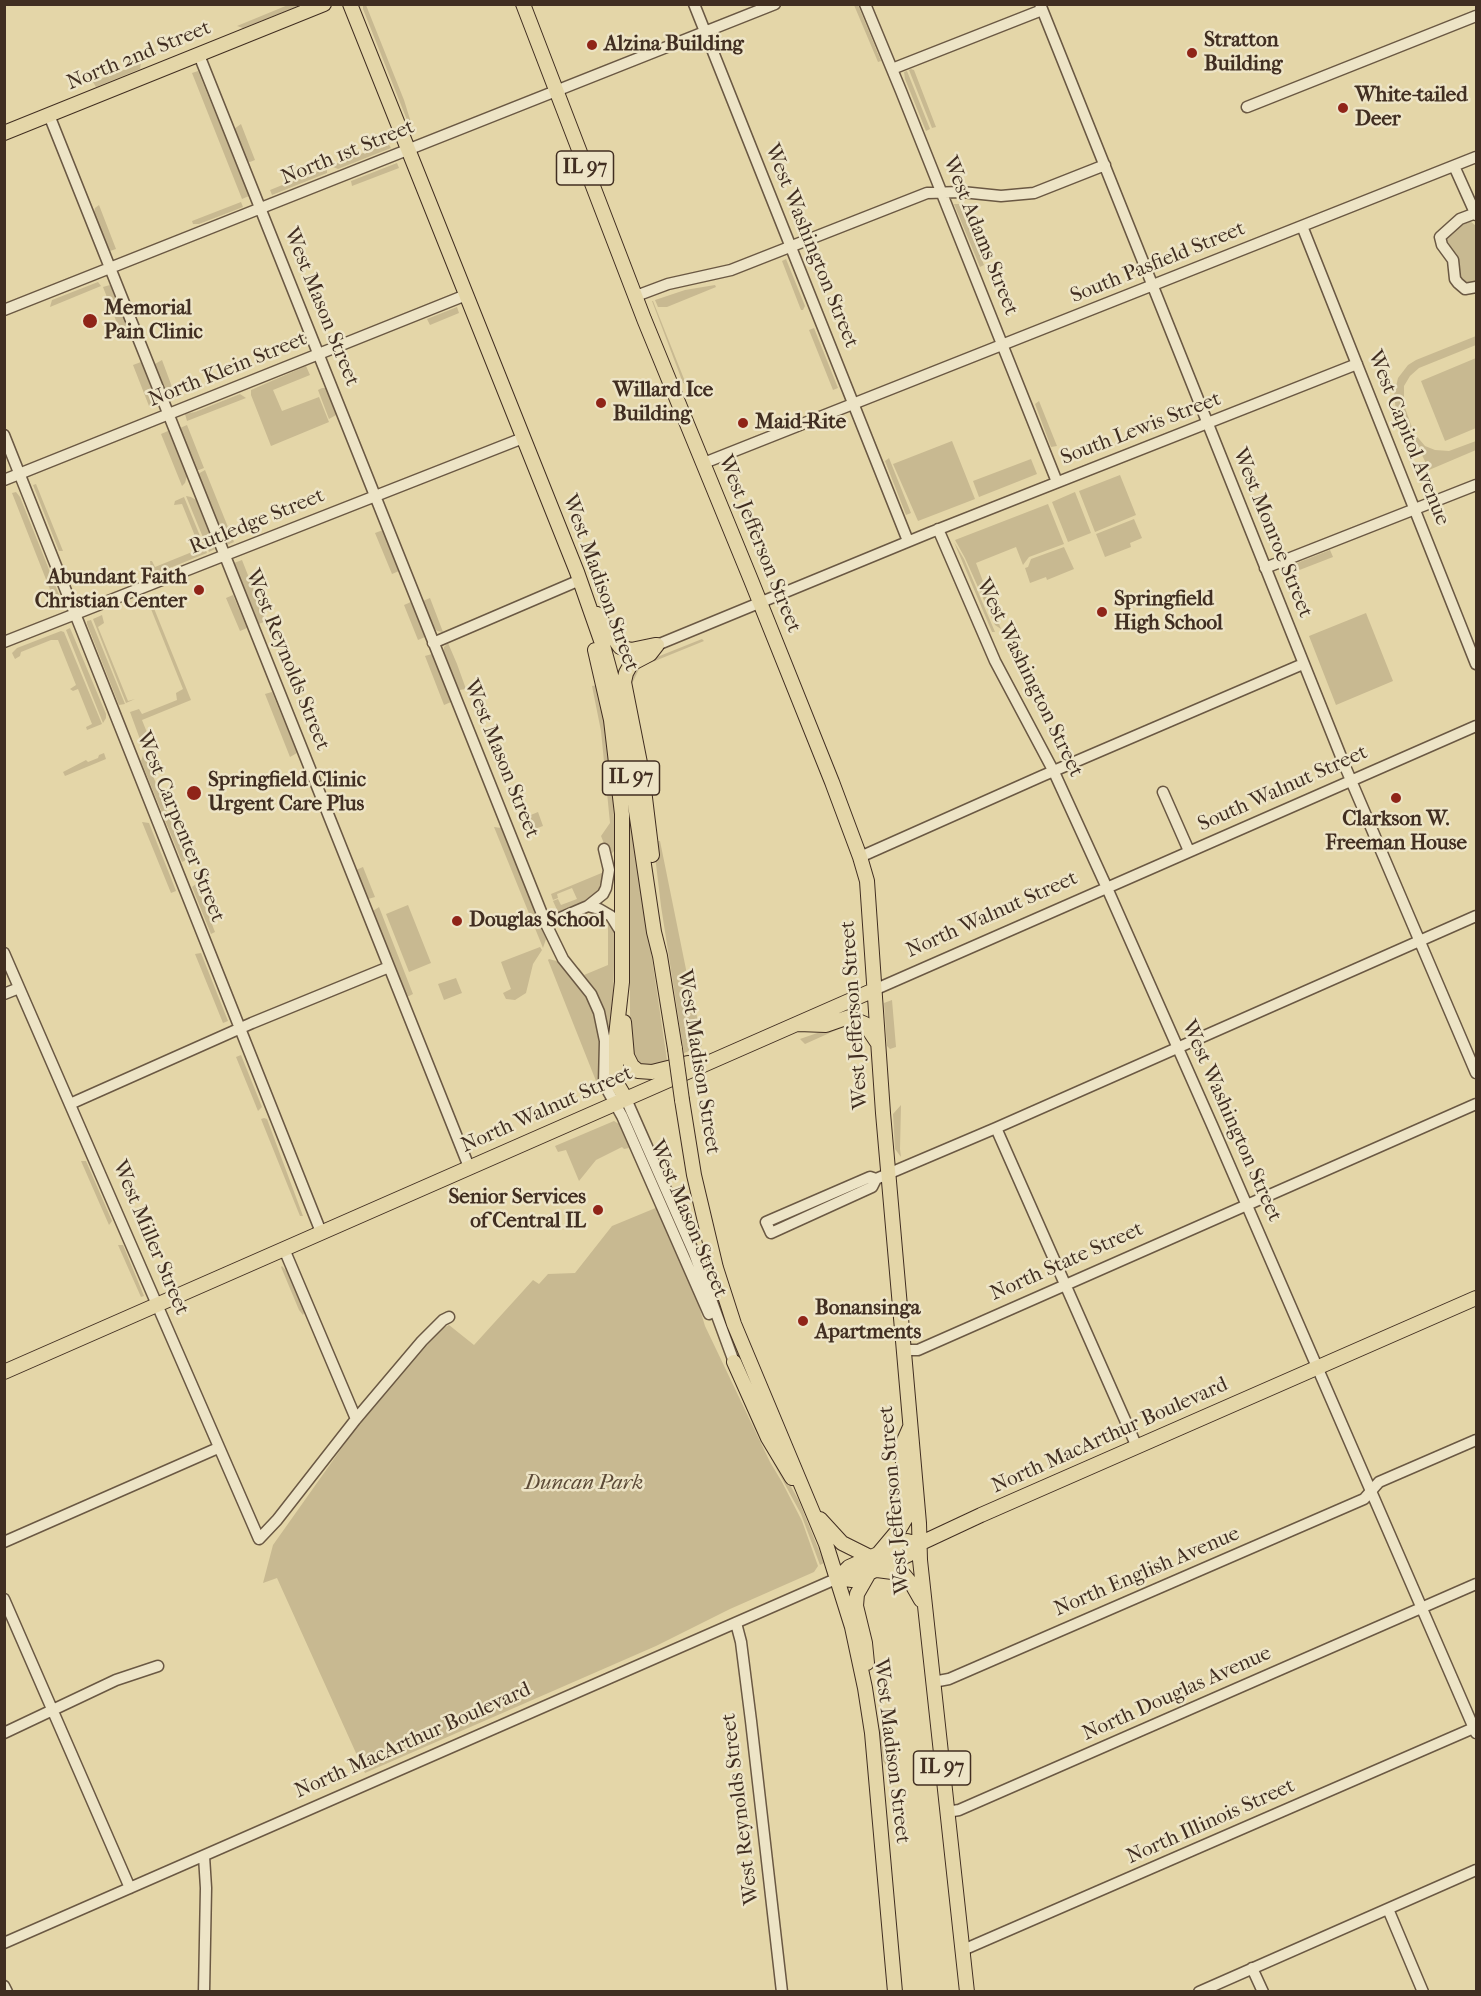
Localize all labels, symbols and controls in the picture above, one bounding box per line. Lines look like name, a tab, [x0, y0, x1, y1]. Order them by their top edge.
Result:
street label: North 2nd Street	[63, 16, 215, 96]
place label: Stratton Building	[1204, 28, 1282, 78]
place label: Alzina Building	[604, 32, 744, 58]
marker: Alzina Building	[585, 38, 599, 52]
marker: Stratton Building	[1185, 46, 1199, 60]
place label: White-tailed Deer	[1355, 83, 1468, 133]
marker: White-tailed Deer	[1336, 101, 1350, 115]
street label: North 1st Street	[278, 115, 418, 191]
street label: West Washington Street	[759, 140, 863, 352]
road number: IL 97	[556, 151, 614, 185]
street label: West Adams Street	[937, 153, 1023, 319]
street label: South Pasfield Street	[1067, 217, 1249, 309]
street label: West Mason Street	[278, 224, 364, 390]
place label: Memorial Pain Clinic	[104, 296, 203, 346]
marker: Memorial Pain Clinic	[81, 312, 99, 330]
street label: North Klein Street	[145, 327, 311, 413]
street label: West Capitol Avenue	[1361, 347, 1455, 529]
place label: Willard Ice Building	[613, 378, 713, 428]
street label: South Lewis Street	[1057, 387, 1225, 471]
marker: Willard Ice Building	[594, 396, 608, 410]
place label: Maid-Rite	[755, 410, 846, 436]
marker: Maid-Rite	[736, 416, 750, 430]
street label: West Monroe Street	[1226, 444, 1318, 622]
street label: West Jefferson Street	[712, 452, 806, 636]
street label: Rutledge Street	[186, 483, 328, 561]
street label: West Madison Street	[556, 491, 644, 675]
place label: Abundant Faith Christian Center	[35, 565, 187, 615]
street label: West Reynolds Street	[239, 566, 335, 754]
street label: West Washington Street	[970, 575, 1088, 781]
marker: Abundant Faith Christian Center	[192, 583, 206, 597]
place label: Springfield High School	[1114, 587, 1223, 637]
marker: Springfield High School	[1095, 605, 1109, 619]
street label: West Mason Street	[458, 676, 544, 842]
street label: West Carpenter Street	[130, 728, 230, 926]
street label: South Walnut Street	[1194, 740, 1372, 838]
road number: IL 97	[602, 761, 660, 795]
place label: Springfield Clinic Urgent Care Plus	[208, 768, 366, 818]
marker: Springfield Clinic Urgent Care Plus	[185, 784, 203, 802]
marker: Clarkson W. Freeman House	[1389, 791, 1403, 805]
place label: Clarkson W. Freeman House	[1325, 807, 1467, 857]
street label: North Walnut Street	[902, 866, 1082, 964]
place label: Douglas School	[469, 908, 605, 934]
marker: Douglas School	[450, 914, 464, 928]
street label: West Jefferson Street	[836, 920, 874, 1110]
street label: West Madison Street	[671, 968, 725, 1156]
street label: West Washington Street	[1175, 1016, 1287, 1226]
street label: North Walnut Street	[457, 1061, 637, 1159]
street label: West Mason Street	[643, 1136, 733, 1302]
street label: West Miller Street	[106, 1157, 194, 1319]
place label: Senior Services of Central IL	[448, 1185, 586, 1235]
marker: Senior Services of Central IL	[591, 1203, 605, 1217]
street label: North State Street	[987, 1217, 1147, 1307]
place label: Bonansinga Apartments	[815, 1296, 921, 1346]
marker: Bonansinga Apartments	[796, 1314, 810, 1328]
street label: North MacArthur Boulevard	[988, 1372, 1232, 1500]
street label: West Jefferson Street	[874, 1405, 916, 1595]
park label: Duncan Park	[525, 1471, 643, 1497]
street label: North English Avenue	[1051, 1522, 1243, 1622]
street label: North Douglas Avenue	[1079, 1641, 1275, 1747]
street label: West Madison Street	[867, 1657, 915, 1845]
street label: North MacArthur Boulevard	[291, 1677, 535, 1805]
street label: West Reynolds Street	[717, 1712, 765, 1906]
road number: IL 97	[914, 1751, 970, 1785]
street label: North Illinois Street	[1123, 1774, 1299, 1870]

